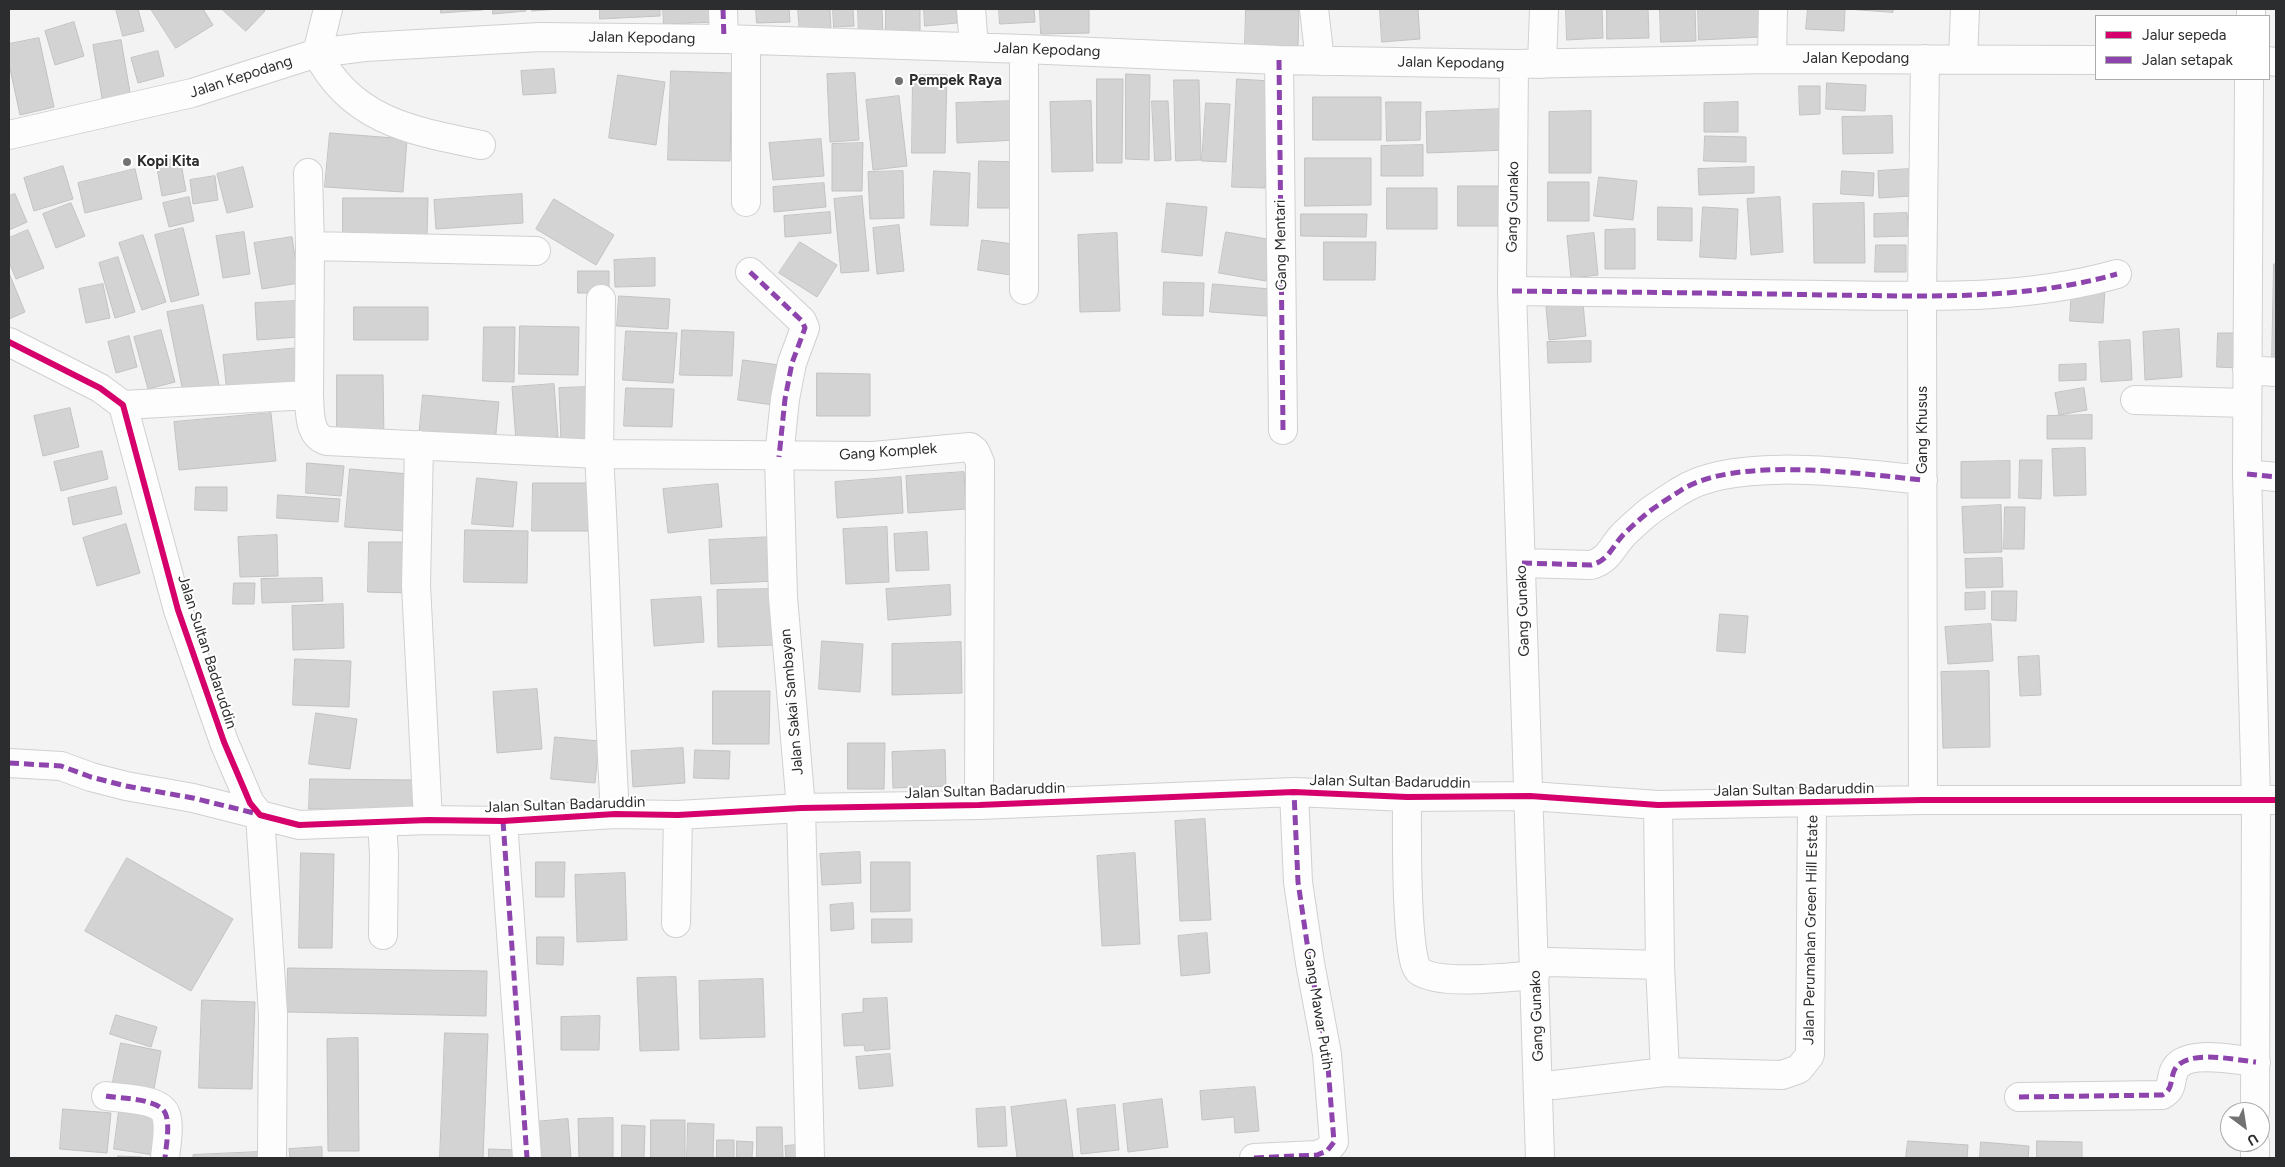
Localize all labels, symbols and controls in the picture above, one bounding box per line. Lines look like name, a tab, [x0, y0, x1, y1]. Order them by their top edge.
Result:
legend	[2095, 15, 2270, 80]
text: Jalur sepeda	[2142, 26, 2227, 44]
street label: Jalan Kepodang	[588, 28, 696, 48]
street label: Jalan Kepodang	[993, 39, 1101, 61]
street label: Jalan Kepodang	[1803, 50, 1909, 68]
text: Jalan setapak	[2142, 51, 2233, 69]
street label: Jalan Kepodang	[187, 52, 295, 102]
street label: Jalan Kepodang	[1397, 53, 1505, 73]
place label: Pempek Raya	[909, 72, 1002, 90]
marker: Pempek Raya	[893, 75, 905, 87]
place label: Kopi Kita	[137, 153, 200, 171]
marker: Kopi Kita	[121, 156, 133, 168]
street label: Gang Gunako	[1503, 161, 1523, 253]
street label: Gang Mentari	[1271, 199, 1291, 291]
street label: Gang Khusus	[1914, 386, 1932, 474]
street label: Gang Komplek	[838, 440, 938, 464]
street label: Gang Gunako	[1512, 565, 1534, 657]
street label: Jalan Sultan Badaruddin	[174, 573, 240, 731]
street label: Jalan Sakai Sambayan	[777, 628, 807, 776]
street label: Jalan Sultan Badaruddin	[1309, 772, 1471, 792]
street label: Jalan Sultan Badaruddin	[904, 779, 1066, 803]
street label: Jalan Sultan Badaruddin	[1713, 780, 1875, 800]
street label: Jalan Sultan Badaruddin	[484, 793, 646, 817]
street label: Jalan Perumahan Green Hill Estate	[1800, 815, 1822, 1045]
street label: Gang Mawar Putih	[1300, 947, 1336, 1071]
street label: Gang Gunako	[1526, 970, 1548, 1062]
north arrow	[2220, 1102, 2270, 1152]
text: U	[2244, 1130, 2261, 1149]

